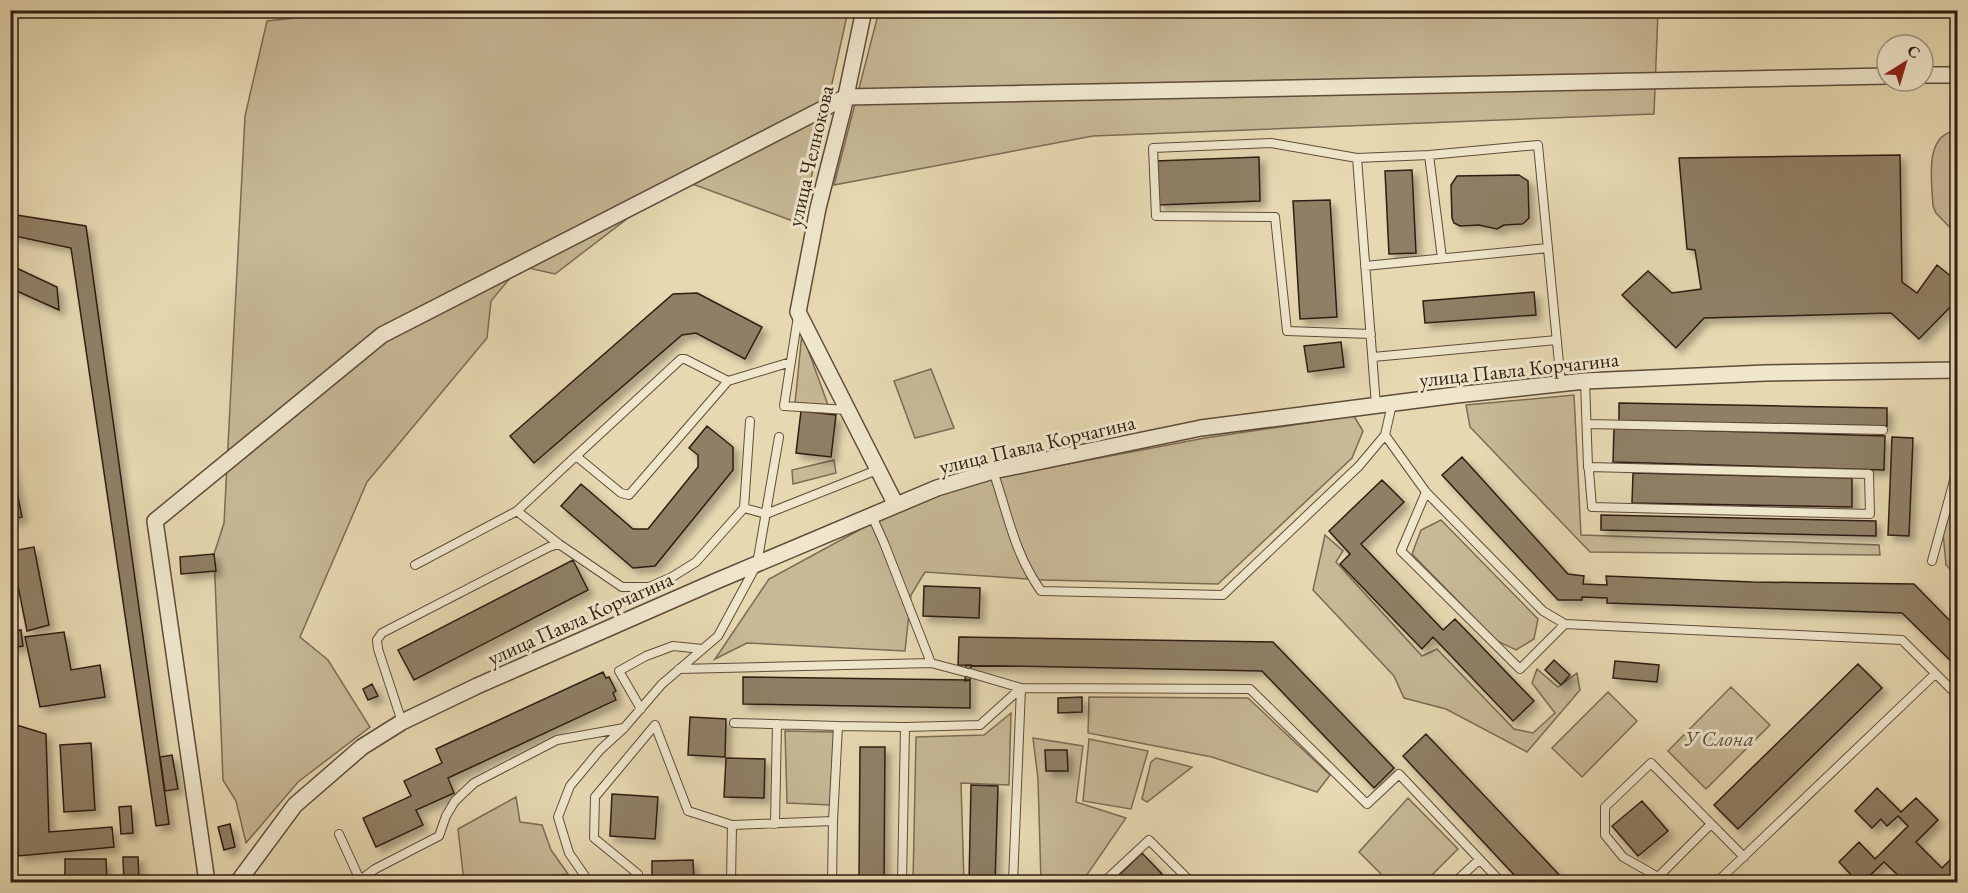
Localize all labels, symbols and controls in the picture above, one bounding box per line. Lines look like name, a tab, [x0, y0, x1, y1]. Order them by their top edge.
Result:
north arrow	[1875, 33, 1935, 93]
text: С	[1903, 40, 1925, 63]
street label: улица Челнокова	[781, 82, 840, 229]
street label: улица Павла Корчагина	[1418, 345, 1621, 393]
street label: улица Павла Корчагина	[936, 408, 1138, 480]
street label: улица Павла Корчагина	[483, 565, 678, 671]
park label: У Слона	[1684, 725, 1754, 752]

